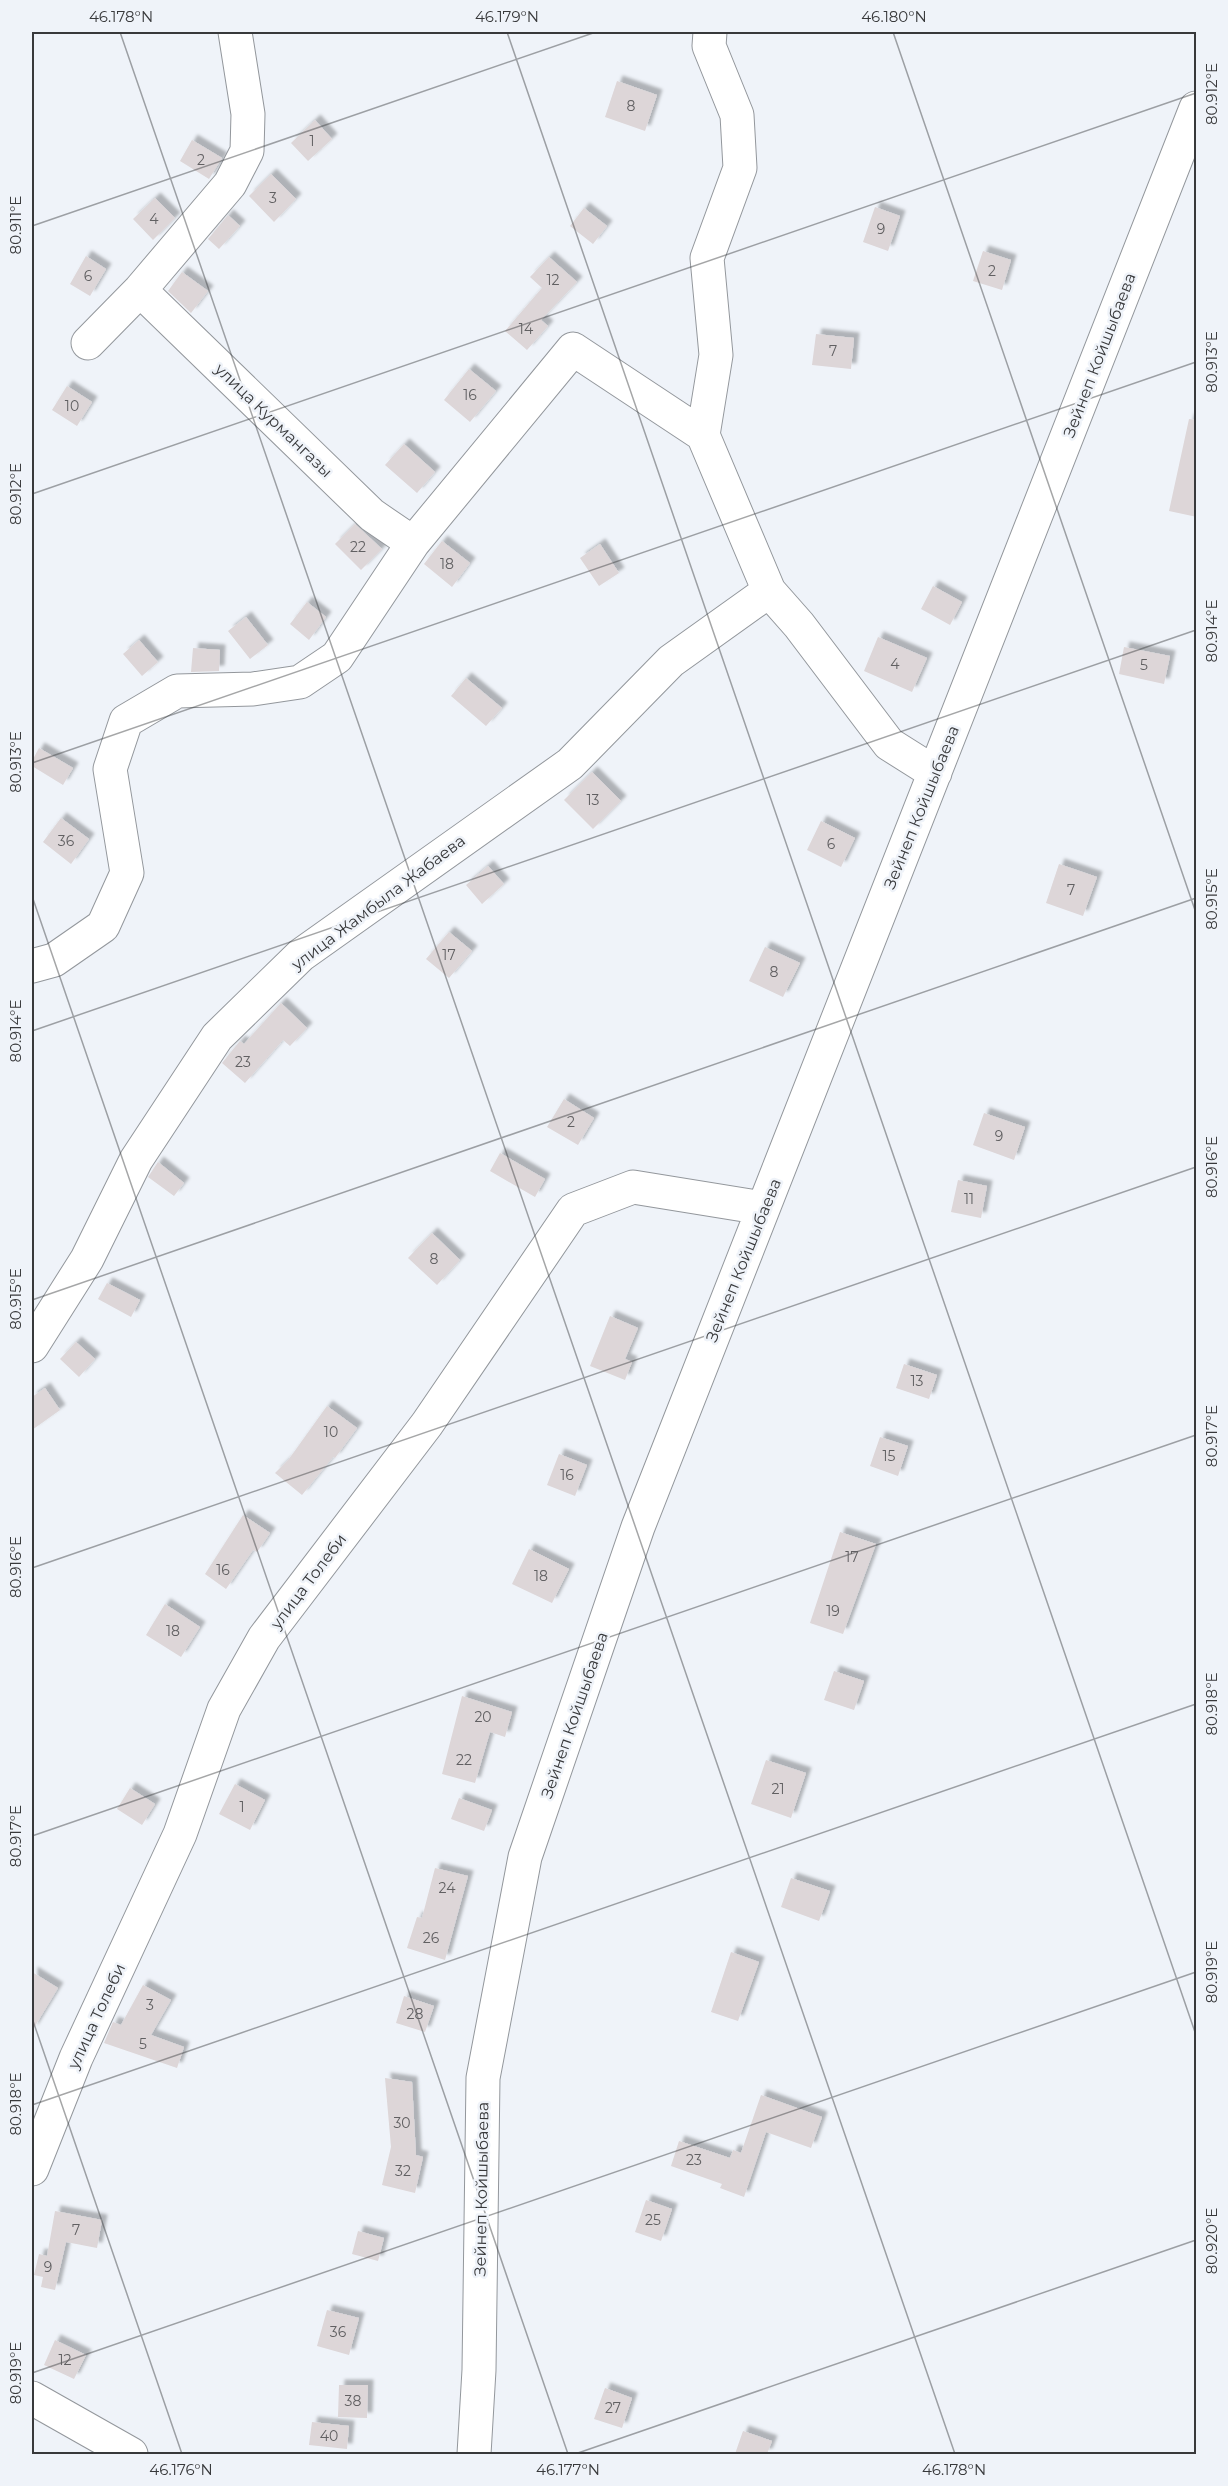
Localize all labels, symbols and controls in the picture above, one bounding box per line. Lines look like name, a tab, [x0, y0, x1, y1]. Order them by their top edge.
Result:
text: 46.178°N	[89, 7, 153, 26]
text: 46.179°N	[475, 7, 539, 26]
text: 46.180°N	[861, 7, 927, 26]
text: 80.912°E	[1202, 63, 1221, 125]
house number: 8	[627, 97, 636, 115]
house number: 1	[309, 132, 315, 150]
house number: 2	[197, 151, 205, 169]
house number: 3	[269, 189, 277, 207]
text: 80.911°E	[6, 196, 25, 254]
house number: 4	[149, 210, 159, 228]
house number: 9	[877, 220, 885, 238]
house number: 2	[988, 262, 996, 280]
house number: 6	[84, 267, 93, 285]
street label: Зейнеп Койшыбаева	[1059, 270, 1140, 440]
house number: 12	[546, 271, 560, 289]
house number: 14	[519, 320, 534, 338]
text: 80.913°E	[1202, 331, 1221, 393]
house number: 7	[829, 342, 837, 360]
street label: улица Курмангазы	[210, 359, 336, 481]
house number: 16	[463, 386, 477, 404]
house number: 10	[65, 397, 79, 415]
text: 80.912°E	[6, 463, 25, 525]
house number: 22	[350, 538, 366, 556]
house number: 18	[440, 555, 454, 573]
text: 80.914°E	[1202, 600, 1221, 662]
house number: 4	[890, 655, 900, 673]
house number: 5	[1140, 656, 1148, 674]
street label: Зейнеп Койшыбаева	[880, 723, 963, 892]
text: 80.913°E	[6, 731, 25, 793]
house number: 13	[587, 791, 600, 809]
street label: улица Жамбыла Жабаева	[287, 831, 469, 975]
house number: 36	[58, 832, 75, 850]
house number: 6	[827, 835, 836, 853]
text: 80.915°E	[1202, 868, 1221, 930]
house number: 7	[1067, 881, 1075, 899]
house number: 17	[442, 946, 456, 964]
house number: 8	[770, 963, 779, 981]
text: 80.914°E	[6, 1000, 25, 1062]
house number: 23	[235, 1053, 251, 1071]
house number: 2	[567, 1113, 575, 1131]
house number: 9	[995, 1127, 1003, 1145]
text: 80.916°E	[1202, 1136, 1221, 1198]
street label: Зейнеп Койшыбаева	[702, 1176, 785, 1345]
house number: 11	[964, 1190, 974, 1208]
house number: 8	[430, 1250, 439, 1268]
text: 80.915°E	[6, 1268, 25, 1330]
house number: 13	[911, 1372, 924, 1390]
text: 80.917°E	[1202, 1405, 1221, 1467]
house number: 10	[324, 1423, 338, 1441]
house number: 15	[883, 1447, 896, 1465]
house number: 16	[560, 1466, 574, 1484]
street label: улица Толеби	[266, 1530, 350, 1633]
text: 80.916°E	[6, 1536, 25, 1598]
house number: 17	[845, 1548, 859, 1566]
house number: 16	[216, 1561, 230, 1579]
house number: 18	[534, 1567, 548, 1585]
house number: 19	[826, 1602, 840, 1620]
house number: 18	[166, 1622, 180, 1640]
street label: Зейнеп Койшыбаева	[537, 1630, 612, 1801]
text: 80.918°E	[1202, 1673, 1221, 1735]
house number: 20	[474, 1708, 492, 1726]
house number: 22	[456, 1751, 472, 1769]
house number: 21	[771, 1780, 785, 1798]
house number: 1	[239, 1798, 245, 1816]
text: 80.917°E	[6, 1805, 25, 1867]
house number: 24	[439, 1879, 456, 1897]
house number: 26	[423, 1929, 440, 1947]
text: 80.919°E	[1202, 1941, 1221, 2003]
street label: улица Толеби	[63, 1960, 129, 2073]
house number: 3	[146, 1996, 154, 2014]
house number: 28	[407, 2005, 424, 2023]
house number: 5	[139, 2035, 147, 2053]
text: 80.918°E	[6, 2073, 25, 2135]
street label: Зейнеп Койшыбаева	[470, 2102, 493, 2276]
house number: 30	[393, 2114, 411, 2132]
house number: 23	[686, 2151, 702, 2169]
house number: 32	[395, 2162, 411, 2180]
text: 80.920°E	[1202, 2208, 1221, 2274]
house number: 25	[645, 2211, 661, 2229]
house number: 7	[72, 2221, 80, 2239]
house number: 9	[44, 2258, 52, 2276]
house number: 36	[330, 2323, 347, 2341]
text: 80.919°E	[6, 2342, 25, 2404]
house number: 12	[58, 2351, 72, 2369]
house number: 38	[345, 2392, 361, 2410]
house number: 27	[605, 2399, 621, 2417]
house number: 40	[320, 2427, 338, 2445]
text: 46.176°N	[149, 2460, 213, 2479]
text: 46.177°N	[536, 2460, 600, 2479]
text: 46.178°N	[922, 2460, 986, 2479]

